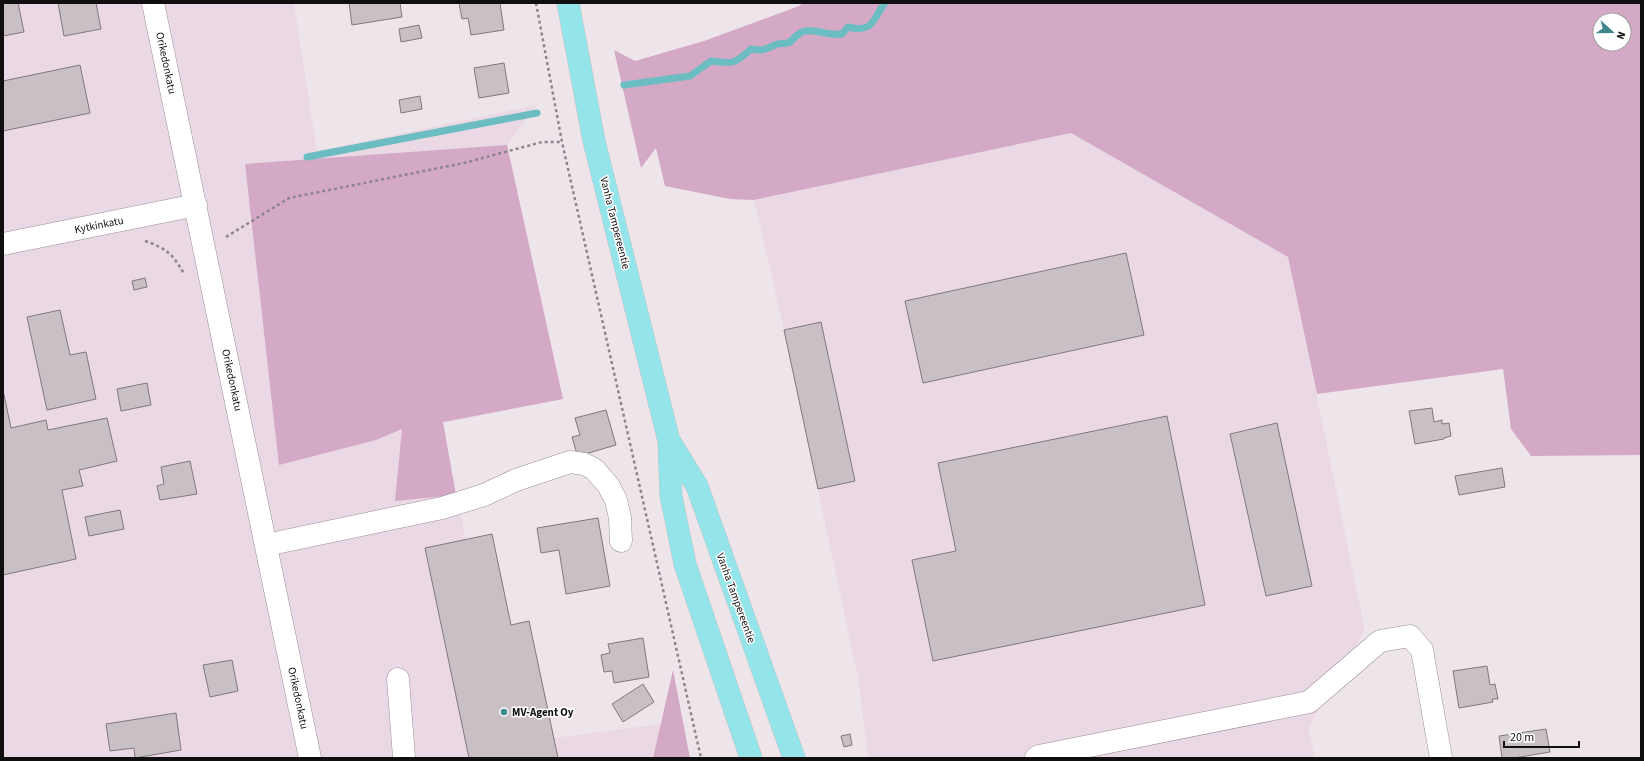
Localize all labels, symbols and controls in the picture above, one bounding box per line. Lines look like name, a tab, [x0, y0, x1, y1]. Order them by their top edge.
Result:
north arrow	[1592, 12, 1632, 52]
text: N	[1613, 29, 1629, 42]
street label: Orikedonkatu	[152, 31, 180, 95]
street label: Vanha Tampereentie	[596, 175, 634, 271]
street label: Kytkinkatu	[73, 213, 125, 237]
street label: Orikedonkatu	[218, 348, 246, 412]
street label: Vanha Tampereentie	[713, 551, 759, 645]
street label: Orikedonkatu	[284, 666, 312, 730]
place label: MV-Agent Oy	[512, 705, 574, 720]
marker: MV-Agent Oy	[499, 707, 509, 717]
scale bar	[1504, 723, 1579, 749]
text: 20 m	[1510, 729, 1534, 746]

